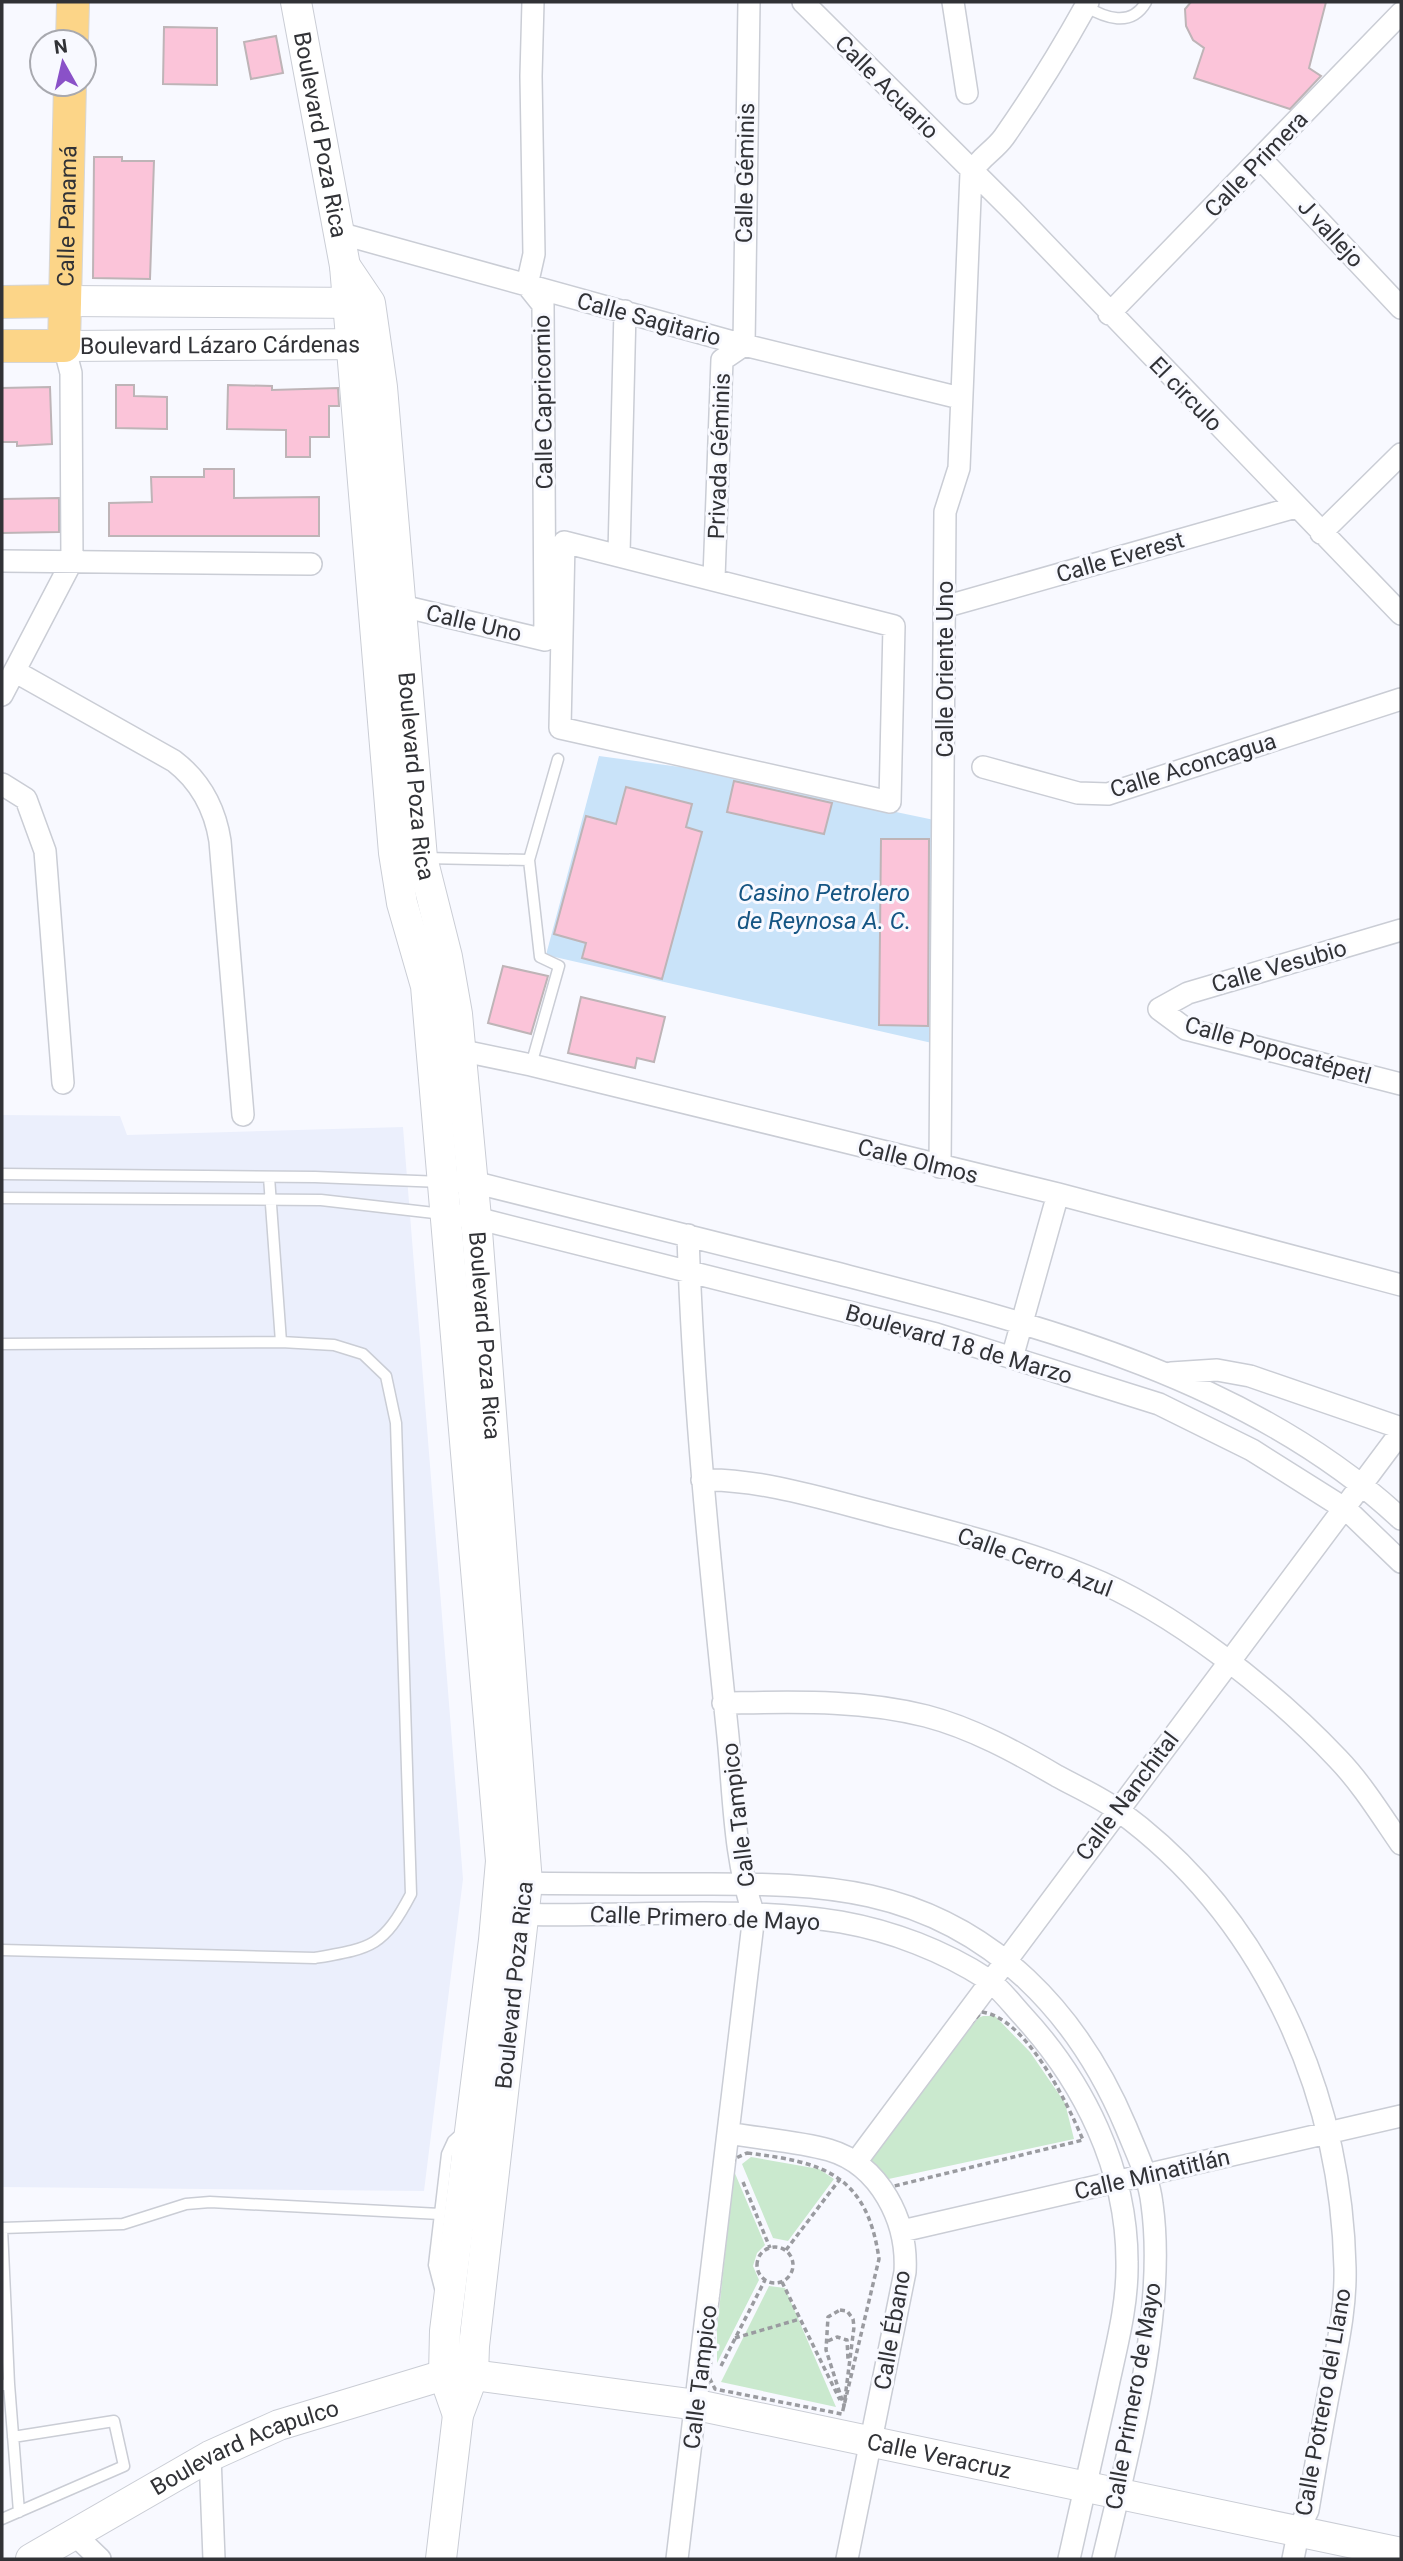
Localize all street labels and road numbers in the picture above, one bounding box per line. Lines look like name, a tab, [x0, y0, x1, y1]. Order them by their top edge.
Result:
street label: Boulevard Poza Rica	[288, 30, 352, 240]
street label: Calle Acuario	[829, 30, 944, 145]
street label: Calle Géminis	[731, 103, 760, 243]
street label: Calle Primera	[1199, 106, 1314, 223]
street label: Calle Panamá	[52, 145, 83, 287]
street label: J vallejo	[1292, 193, 1369, 273]
street label: Calle Sagitario	[574, 287, 724, 352]
street label: Calle Capricornio	[528, 314, 559, 490]
street label: Boulevard Lázaro Cárdenas	[80, 331, 360, 360]
street label: El circulo	[1144, 352, 1228, 437]
street label: Privada Géminis	[703, 372, 736, 540]
street label: Calle Everest	[1053, 526, 1187, 589]
street label: Calle Oriente Uno	[932, 581, 959, 757]
street label: Calle Uno	[423, 599, 524, 648]
street label: Boulevard Poza Rica	[392, 671, 440, 883]
street label: Calle Aconcagua	[1107, 727, 1279, 804]
street label: Calle Vesubio	[1209, 934, 1350, 999]
street label: Calle Popocatépetl	[1182, 1011, 1374, 1090]
street label: Calle Olmos	[855, 1133, 981, 1189]
street label: Boulevard Poza Rica	[463, 1230, 506, 1441]
street label: Boulevard 18 de Marzo	[842, 1299, 1075, 1390]
street label: Calle Cerro Azul	[954, 1522, 1116, 1603]
street label: Calle Nanchital	[1070, 1727, 1185, 1866]
street label: Calle Tampico	[716, 1741, 761, 1889]
street label: Boulevard Poza Rica	[490, 1880, 539, 2090]
street label: Calle Primero de Mayo	[589, 1901, 821, 1936]
street label: Calle Minatitlán	[1072, 2143, 1233, 2206]
street label: Calle Ébano	[868, 2268, 916, 2392]
street label: Calle Primero de Mayo	[1100, 2280, 1167, 2512]
street label: Calle Potrero del Llano	[1290, 2286, 1357, 2518]
street label: Calle Tampico	[678, 2303, 723, 2451]
street label: Boulevard Acapulco	[146, 2395, 342, 2501]
street label: Calle Veracruz	[864, 2428, 1014, 2485]

